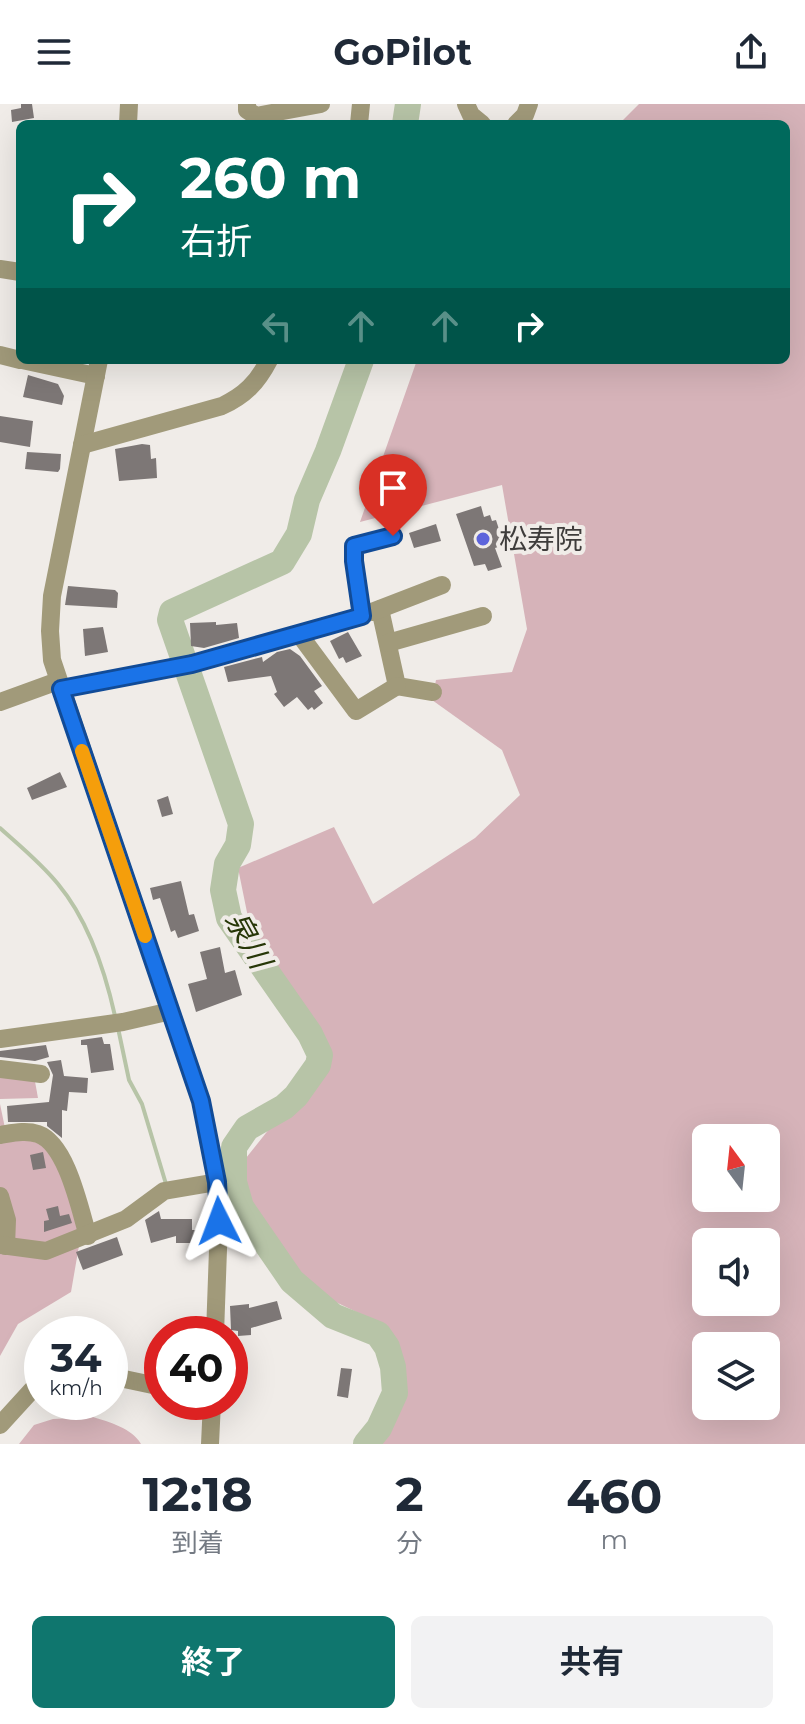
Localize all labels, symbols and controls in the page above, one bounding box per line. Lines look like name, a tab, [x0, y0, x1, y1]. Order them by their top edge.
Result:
icon: menu	[32, 30, 76, 74]
text: GoPilot	[333, 30, 472, 74]
icon: share	[729, 30, 773, 74]
text: 260 m	[180, 144, 361, 212]
icon: right	[48, 152, 152, 256]
text: 右折	[180, 219, 252, 263]
icon: left	[255, 304, 299, 348]
icon: ahead	[339, 304, 383, 348]
icon: ahead	[423, 304, 467, 348]
icon: right	[507, 304, 551, 348]
pin	[359, 454, 427, 536]
icon: arrive	[371, 466, 415, 510]
place label: 松寿院	[499, 522, 583, 556]
marker: 松寿院	[474, 530, 492, 548]
water label: 泉川	[218, 905, 281, 978]
north arrow	[692, 1124, 780, 1212]
map controls	[692, 1124, 780, 1420]
position arrow	[177, 1179, 261, 1263]
button: sound	[692, 1228, 780, 1316]
speed limit sign: 40	[144, 1316, 248, 1420]
button: layers	[692, 1332, 780, 1420]
text: 34	[50, 1333, 102, 1382]
text: km/h	[49, 1376, 103, 1400]
text: 12:18	[143, 1465, 253, 1523]
text: 2	[395, 1465, 424, 1523]
text: 460	[566, 1467, 662, 1525]
text: m	[601, 1524, 628, 1556]
text: 到着	[172, 1527, 224, 1559]
text: 分	[396, 1527, 422, 1559]
button: 終了	[32, 1616, 395, 1708]
button: 共有	[411, 1616, 773, 1708]

